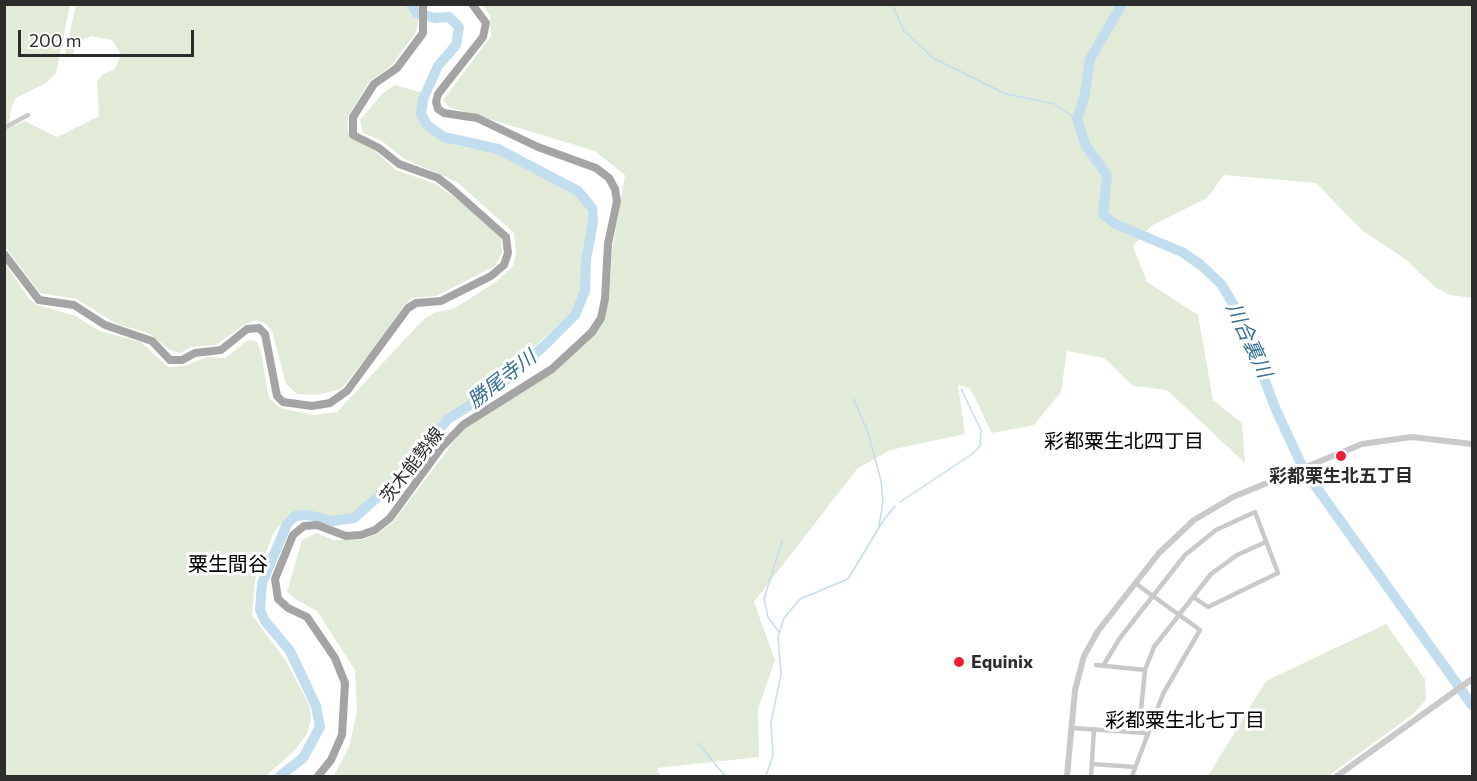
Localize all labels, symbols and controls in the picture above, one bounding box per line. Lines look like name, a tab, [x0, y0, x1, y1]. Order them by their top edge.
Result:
scale bar	[21, 18, 196, 56]
text: 200 m	[29, 29, 82, 51]
water label: 川合裏川	[1221, 299, 1277, 381]
water label: 勝尾寺川	[463, 345, 541, 413]
street label: 茨木能勢線	[376, 423, 448, 507]
district label: 彩都粟生北四丁目	[1044, 429, 1204, 453]
marker: 彩都栗生北五丁目	[1334, 449, 1348, 463]
place label: 彩都栗生北五丁目	[1269, 465, 1413, 487]
district label: 粟生間谷	[188, 552, 268, 576]
place label: Equinix	[971, 651, 1033, 673]
marker: Equinix	[952, 655, 966, 669]
district label: 彩都粟生北七丁目	[1105, 708, 1265, 732]

